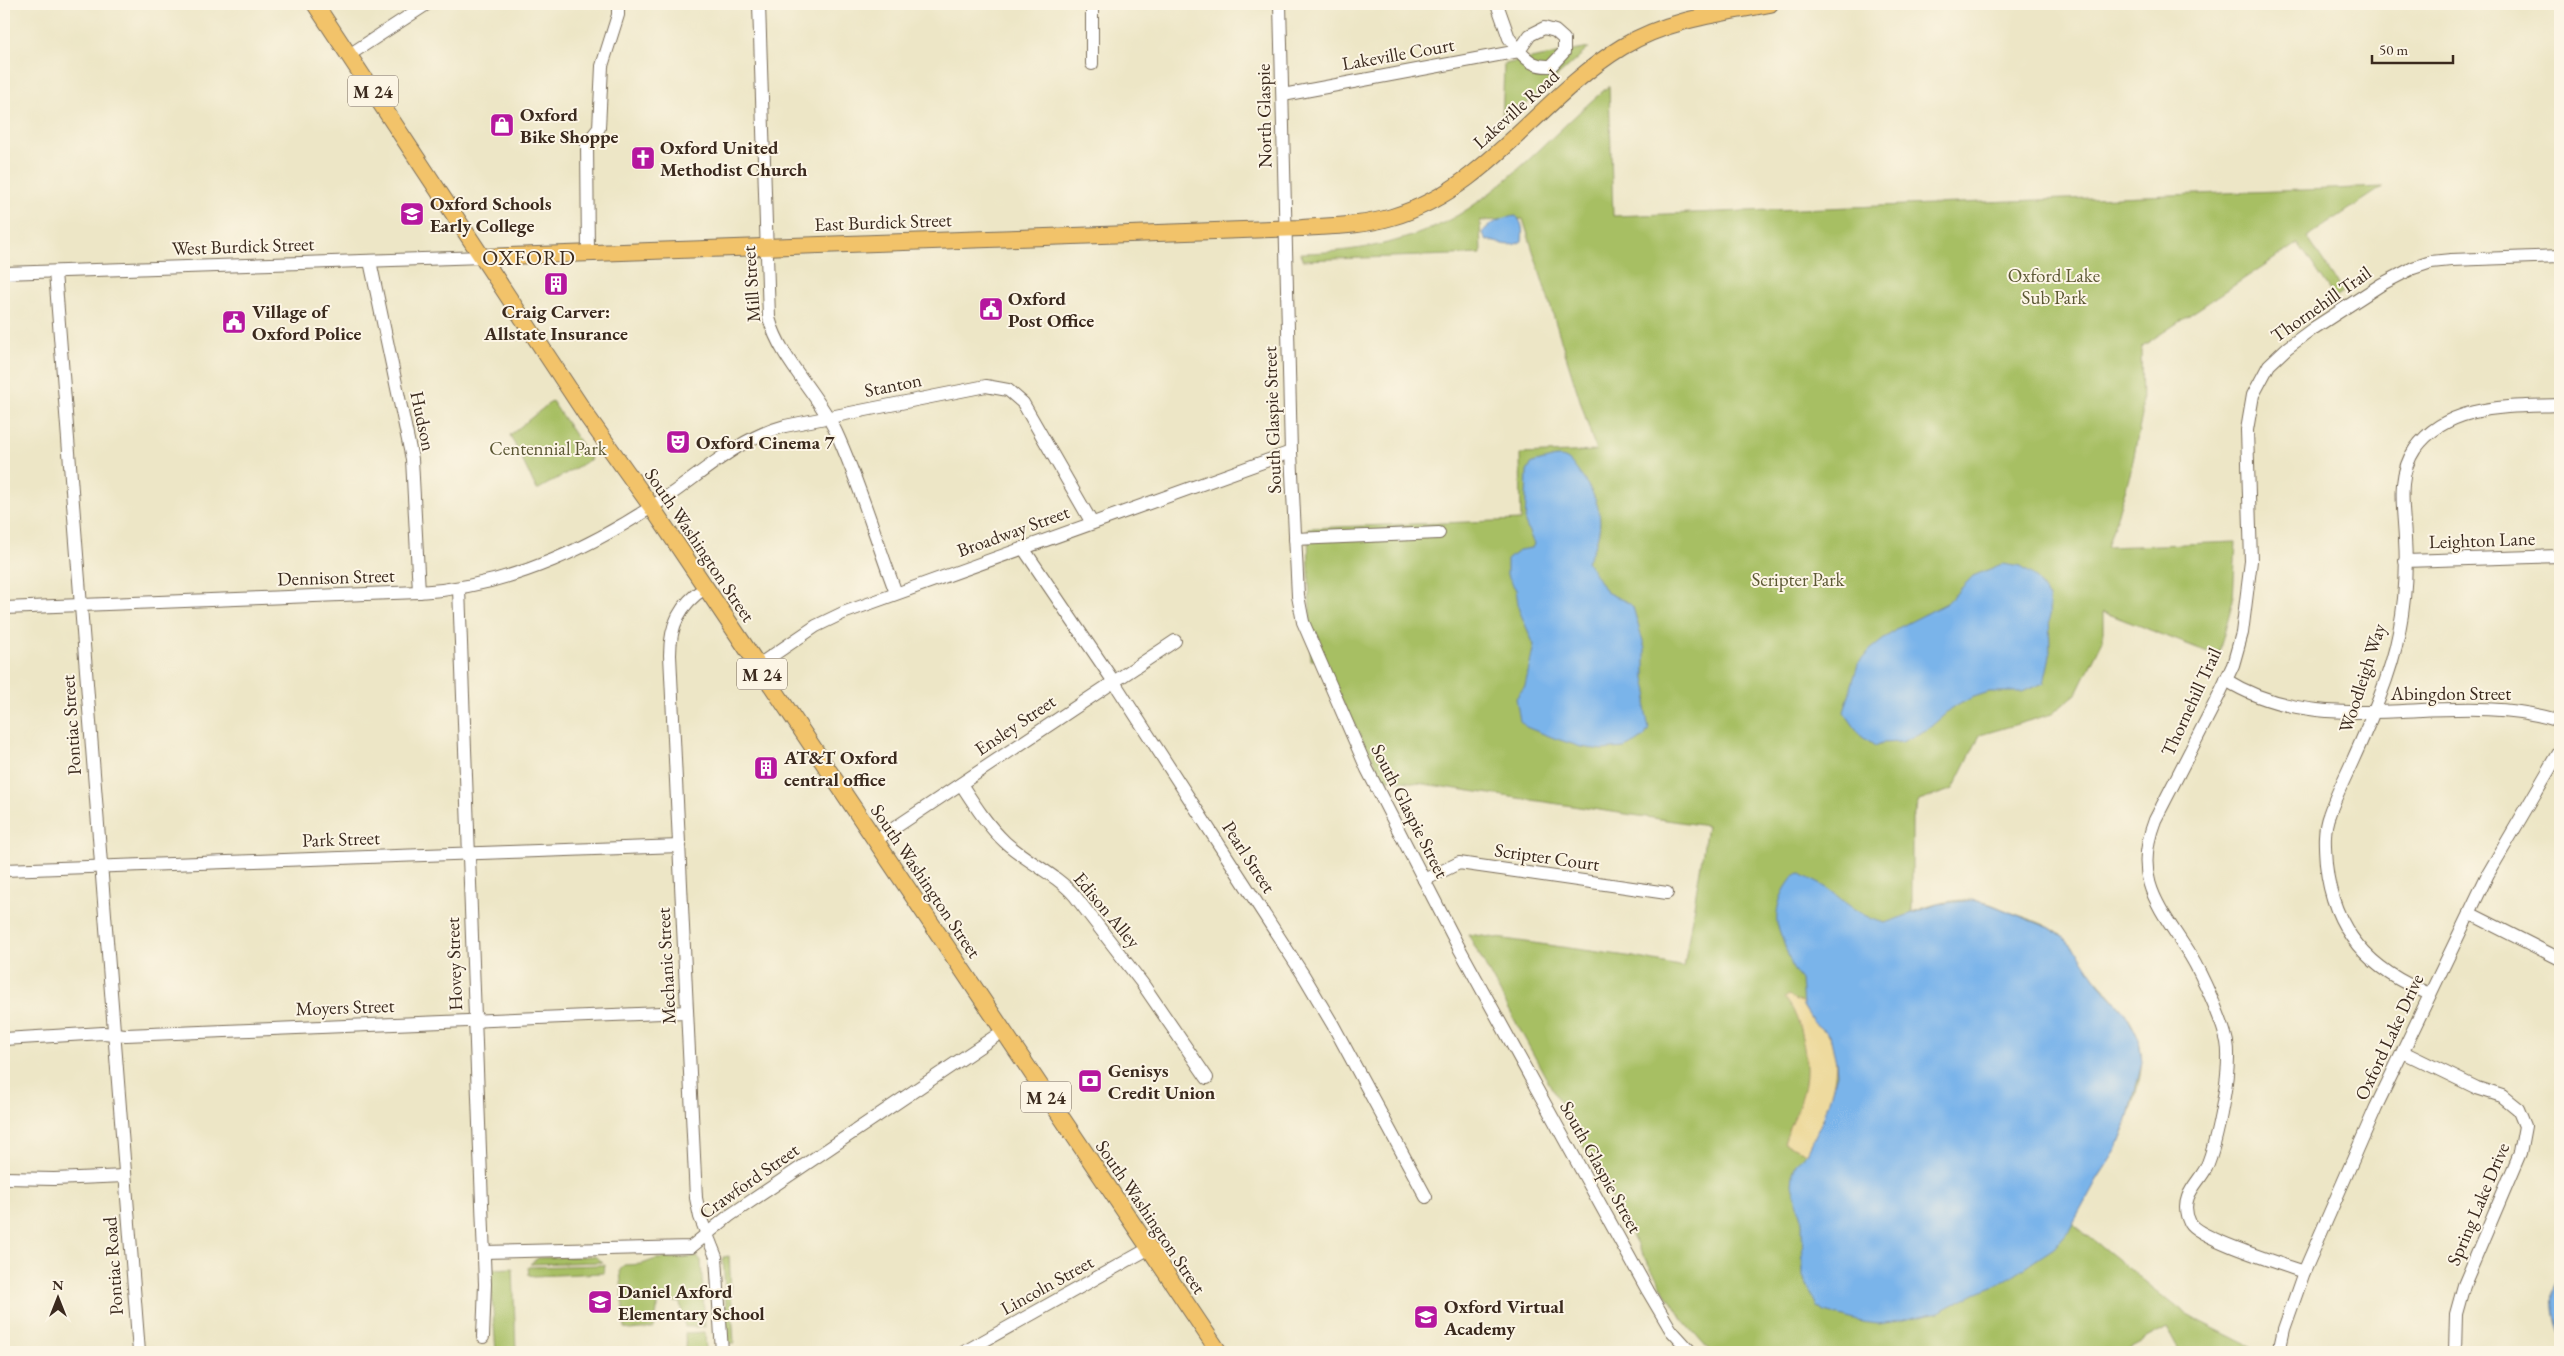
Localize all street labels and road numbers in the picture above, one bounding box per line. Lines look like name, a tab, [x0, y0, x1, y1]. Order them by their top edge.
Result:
street label: Lakeville Court	[1340, 32, 1456, 76]
street label: Lakeville Road	[1467, 63, 1565, 154]
street label: North Glaspie	[1251, 64, 1277, 168]
road number: M 24	[348, 76, 398, 106]
street label: East Burdick Street	[814, 207, 952, 237]
street label: West Burdick Street	[171, 231, 315, 261]
street label: Mill Street	[736, 245, 766, 323]
street label: Thornehill Trail	[2266, 260, 2376, 348]
street label: South Glaspie Street	[1257, 346, 1287, 494]
street label: Stanton	[862, 367, 924, 403]
street label: Hudson	[404, 389, 442, 453]
street label: South Washington Street	[639, 463, 761, 627]
street label: Broadway Street	[953, 499, 1073, 563]
street label: Leighton Lane	[2428, 526, 2536, 554]
street label: Dennison Street	[277, 562, 395, 592]
street label: Woodleigh Way	[2333, 619, 2392, 736]
street label: Thornehill Trail	[2155, 643, 2227, 760]
road number: M 24	[737, 659, 787, 690]
street label: Pontiac Street	[55, 674, 87, 776]
street label: Abingdon Street	[2390, 681, 2511, 706]
street label: Ensley Street	[970, 689, 1060, 761]
street label: South Glaspie Street	[1365, 740, 1455, 882]
street label: South Washington Street	[865, 799, 987, 963]
street label: Pearl Street	[1216, 816, 1282, 898]
street label: Park Street	[302, 825, 380, 853]
street label: Scripter Court	[1493, 837, 1601, 877]
street label: Edison Alley	[1068, 867, 1147, 954]
street label: Mechanic Street	[650, 907, 682, 1025]
street label: Hovey Street	[440, 917, 468, 1011]
street label: Oxford Lake Drive	[2349, 970, 2429, 1104]
street label: Moyers Street	[295, 993, 395, 1021]
road number: M 24	[1021, 1082, 1071, 1112]
street label: South Glaspie Street	[1554, 1096, 1648, 1238]
street label: South Washington Street	[1090, 1135, 1212, 1299]
street label: Crawford Street	[694, 1137, 804, 1225]
street label: Spring Lake Drive	[2441, 1139, 2515, 1269]
street label: Pontiac Road	[97, 1216, 129, 1316]
street label: Lincoln Street	[996, 1249, 1098, 1321]

